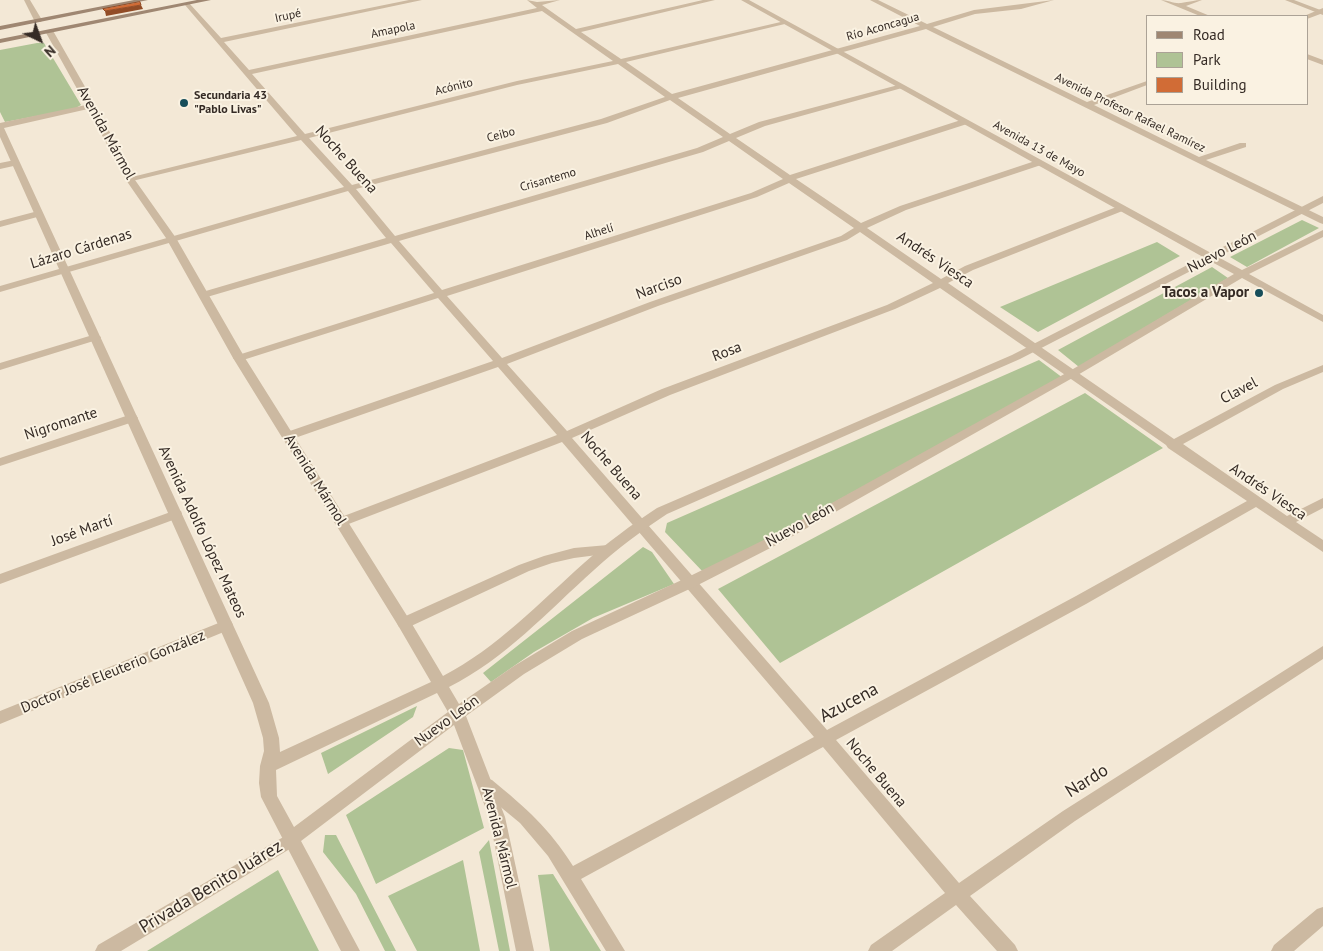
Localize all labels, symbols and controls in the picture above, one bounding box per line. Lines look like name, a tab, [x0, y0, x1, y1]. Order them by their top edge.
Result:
street label: Irupé	[273, 6, 303, 26]
street label: Río Aconcagua	[845, 10, 921, 44]
north arrow	[15, 15, 65, 65]
legend	[1146, 15, 1308, 105]
street label: Amapola	[369, 18, 417, 42]
text: Road	[1193, 25, 1225, 44]
text: N	[41, 41, 59, 61]
text: Park	[1193, 50, 1221, 69]
street label: Avenida Profesor Rafael Ramírez	[1052, 70, 1208, 156]
street label: Acónito	[434, 75, 474, 99]
text: Building	[1193, 75, 1247, 94]
street label: Avenida Mármol	[73, 83, 139, 183]
place label: Secundaria 43 "Pablo Livas"	[194, 89, 267, 117]
marker: Secundaria 43 "Pablo Livas"	[178, 97, 190, 109]
street label: Avenida 13 de Mayo	[990, 118, 1088, 180]
street label: Noche Buena	[311, 122, 381, 198]
street label: Ceibo	[485, 124, 517, 146]
street label: Crisantemo	[518, 165, 578, 195]
street label: Alhelí	[583, 221, 615, 243]
street label: Lázaro Cárdenas	[28, 225, 134, 273]
street label: Nuevo León	[1184, 227, 1260, 277]
street label: Andrés Viesca	[893, 228, 977, 292]
street label: Narciso	[633, 270, 685, 304]
place label: Tacos a Vapor	[1162, 284, 1249, 302]
marker: Tacos a Vapor	[1253, 287, 1265, 299]
street label: Rosa	[710, 338, 744, 366]
street label: Clavel	[1217, 374, 1261, 408]
street label: Nigromante	[22, 404, 100, 444]
street label: Noche Buena	[576, 428, 646, 504]
street label: Avenida Mármol	[280, 431, 350, 529]
street label: Avenida Adolfo López Mateos	[154, 443, 250, 621]
street label: Andrés Viesca	[1226, 460, 1310, 524]
street label: Nuevo León	[763, 499, 837, 551]
street label: José Martí	[49, 512, 115, 550]
street label: Doctor José Eleuterio González	[18, 627, 208, 717]
street label: Azucena	[816, 679, 882, 727]
street label: Nuevo León	[411, 692, 483, 750]
street label: Noche Buena	[842, 735, 910, 811]
street label: Nardo	[1062, 760, 1112, 802]
street label: Avenida Mármol	[478, 786, 520, 890]
street label: Privada Benito Juárez	[136, 836, 286, 938]

